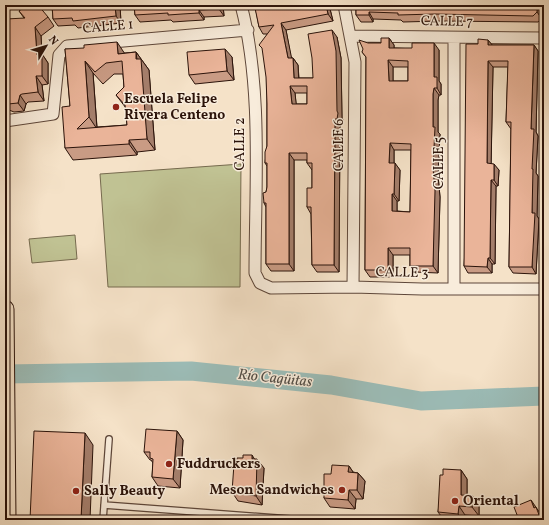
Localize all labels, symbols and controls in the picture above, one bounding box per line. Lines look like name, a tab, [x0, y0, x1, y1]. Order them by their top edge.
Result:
street label: CALLE 7	[421, 12, 474, 32]
street label: CALLE 1	[82, 15, 134, 39]
north arrow	[26, 26, 66, 66]
text: N	[44, 33, 61, 49]
place label: Escuela Felipe Rivera Centeno	[124, 90, 225, 125]
marker: Escuela Felipe Rivera Centeno	[111, 102, 121, 112]
street label: CALLE 2	[231, 117, 250, 171]
street label: CALLE 6	[330, 119, 349, 171]
street label: CALLE 5	[430, 137, 449, 189]
street label: CALLE 3	[375, 263, 429, 283]
water label: Río Cagüitas	[237, 365, 314, 393]
place label: Fuddruckers	[177, 455, 260, 474]
marker: Fuddruckers	[164, 459, 174, 469]
place label: Meson Sandwiches	[210, 481, 334, 500]
place label: Sally Beauty	[84, 482, 165, 501]
marker: Meson Sandwiches	[337, 485, 347, 495]
marker: Sally Beauty	[71, 486, 81, 496]
place label: Oriental	[463, 492, 519, 511]
marker: Oriental	[450, 496, 460, 506]

